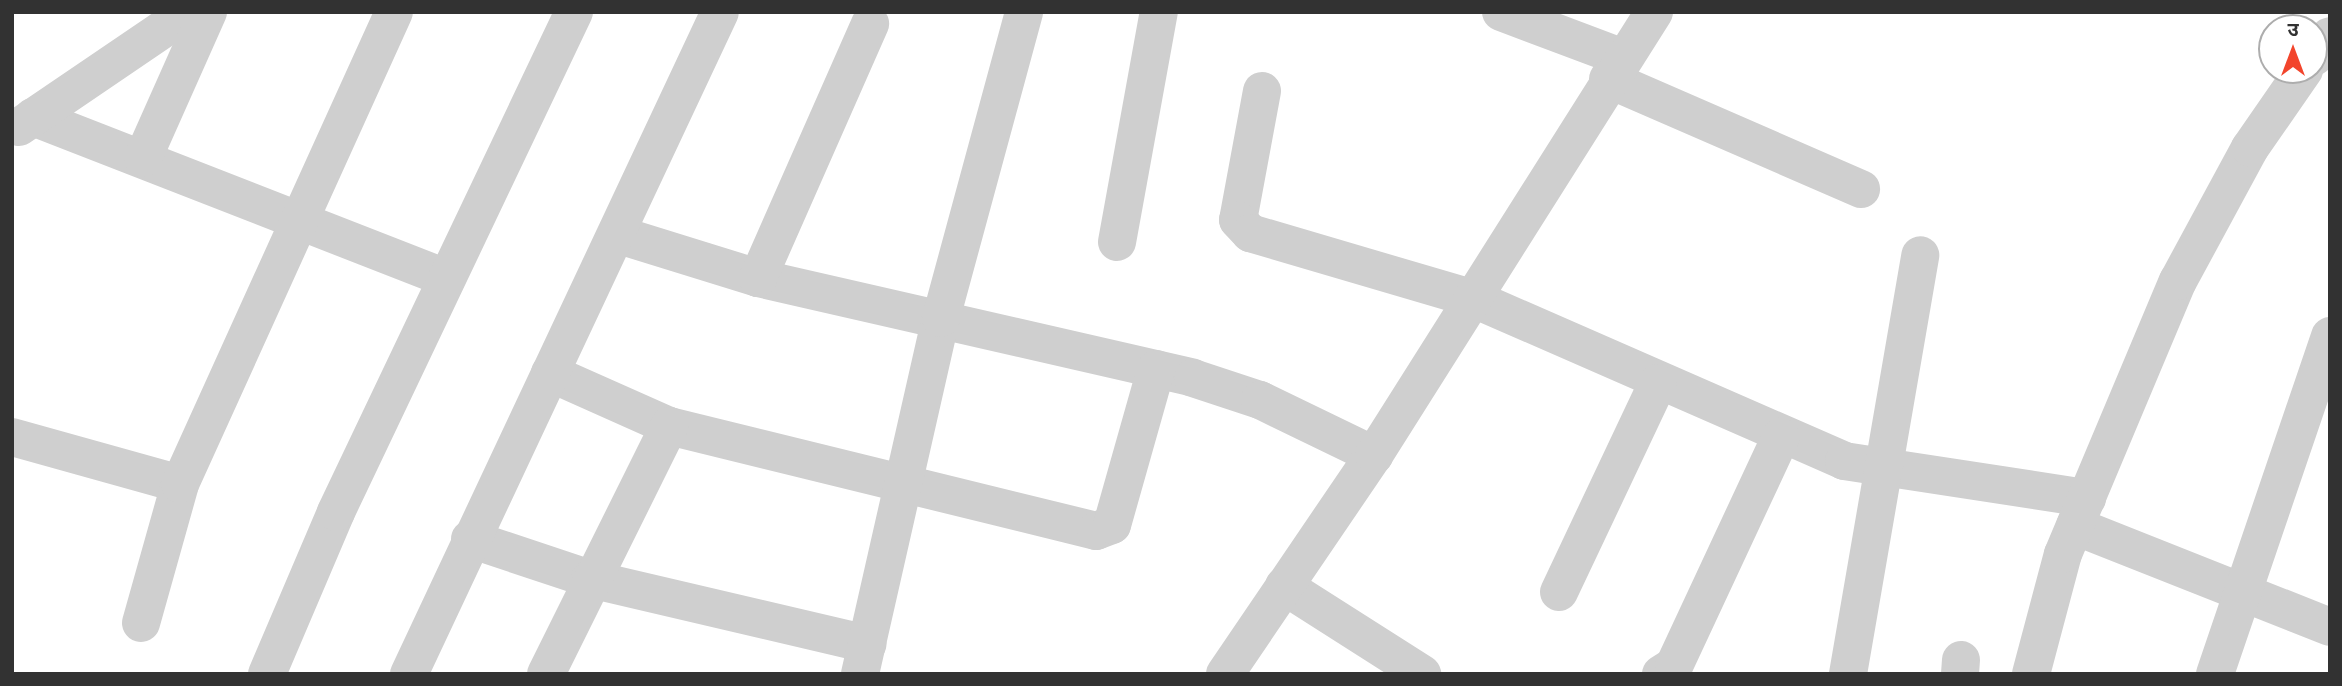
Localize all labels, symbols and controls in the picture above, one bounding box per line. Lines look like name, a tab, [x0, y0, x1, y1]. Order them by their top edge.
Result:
north arrow	[2258, 14, 2328, 84]
text: उ	[2287, 18, 2299, 41]

